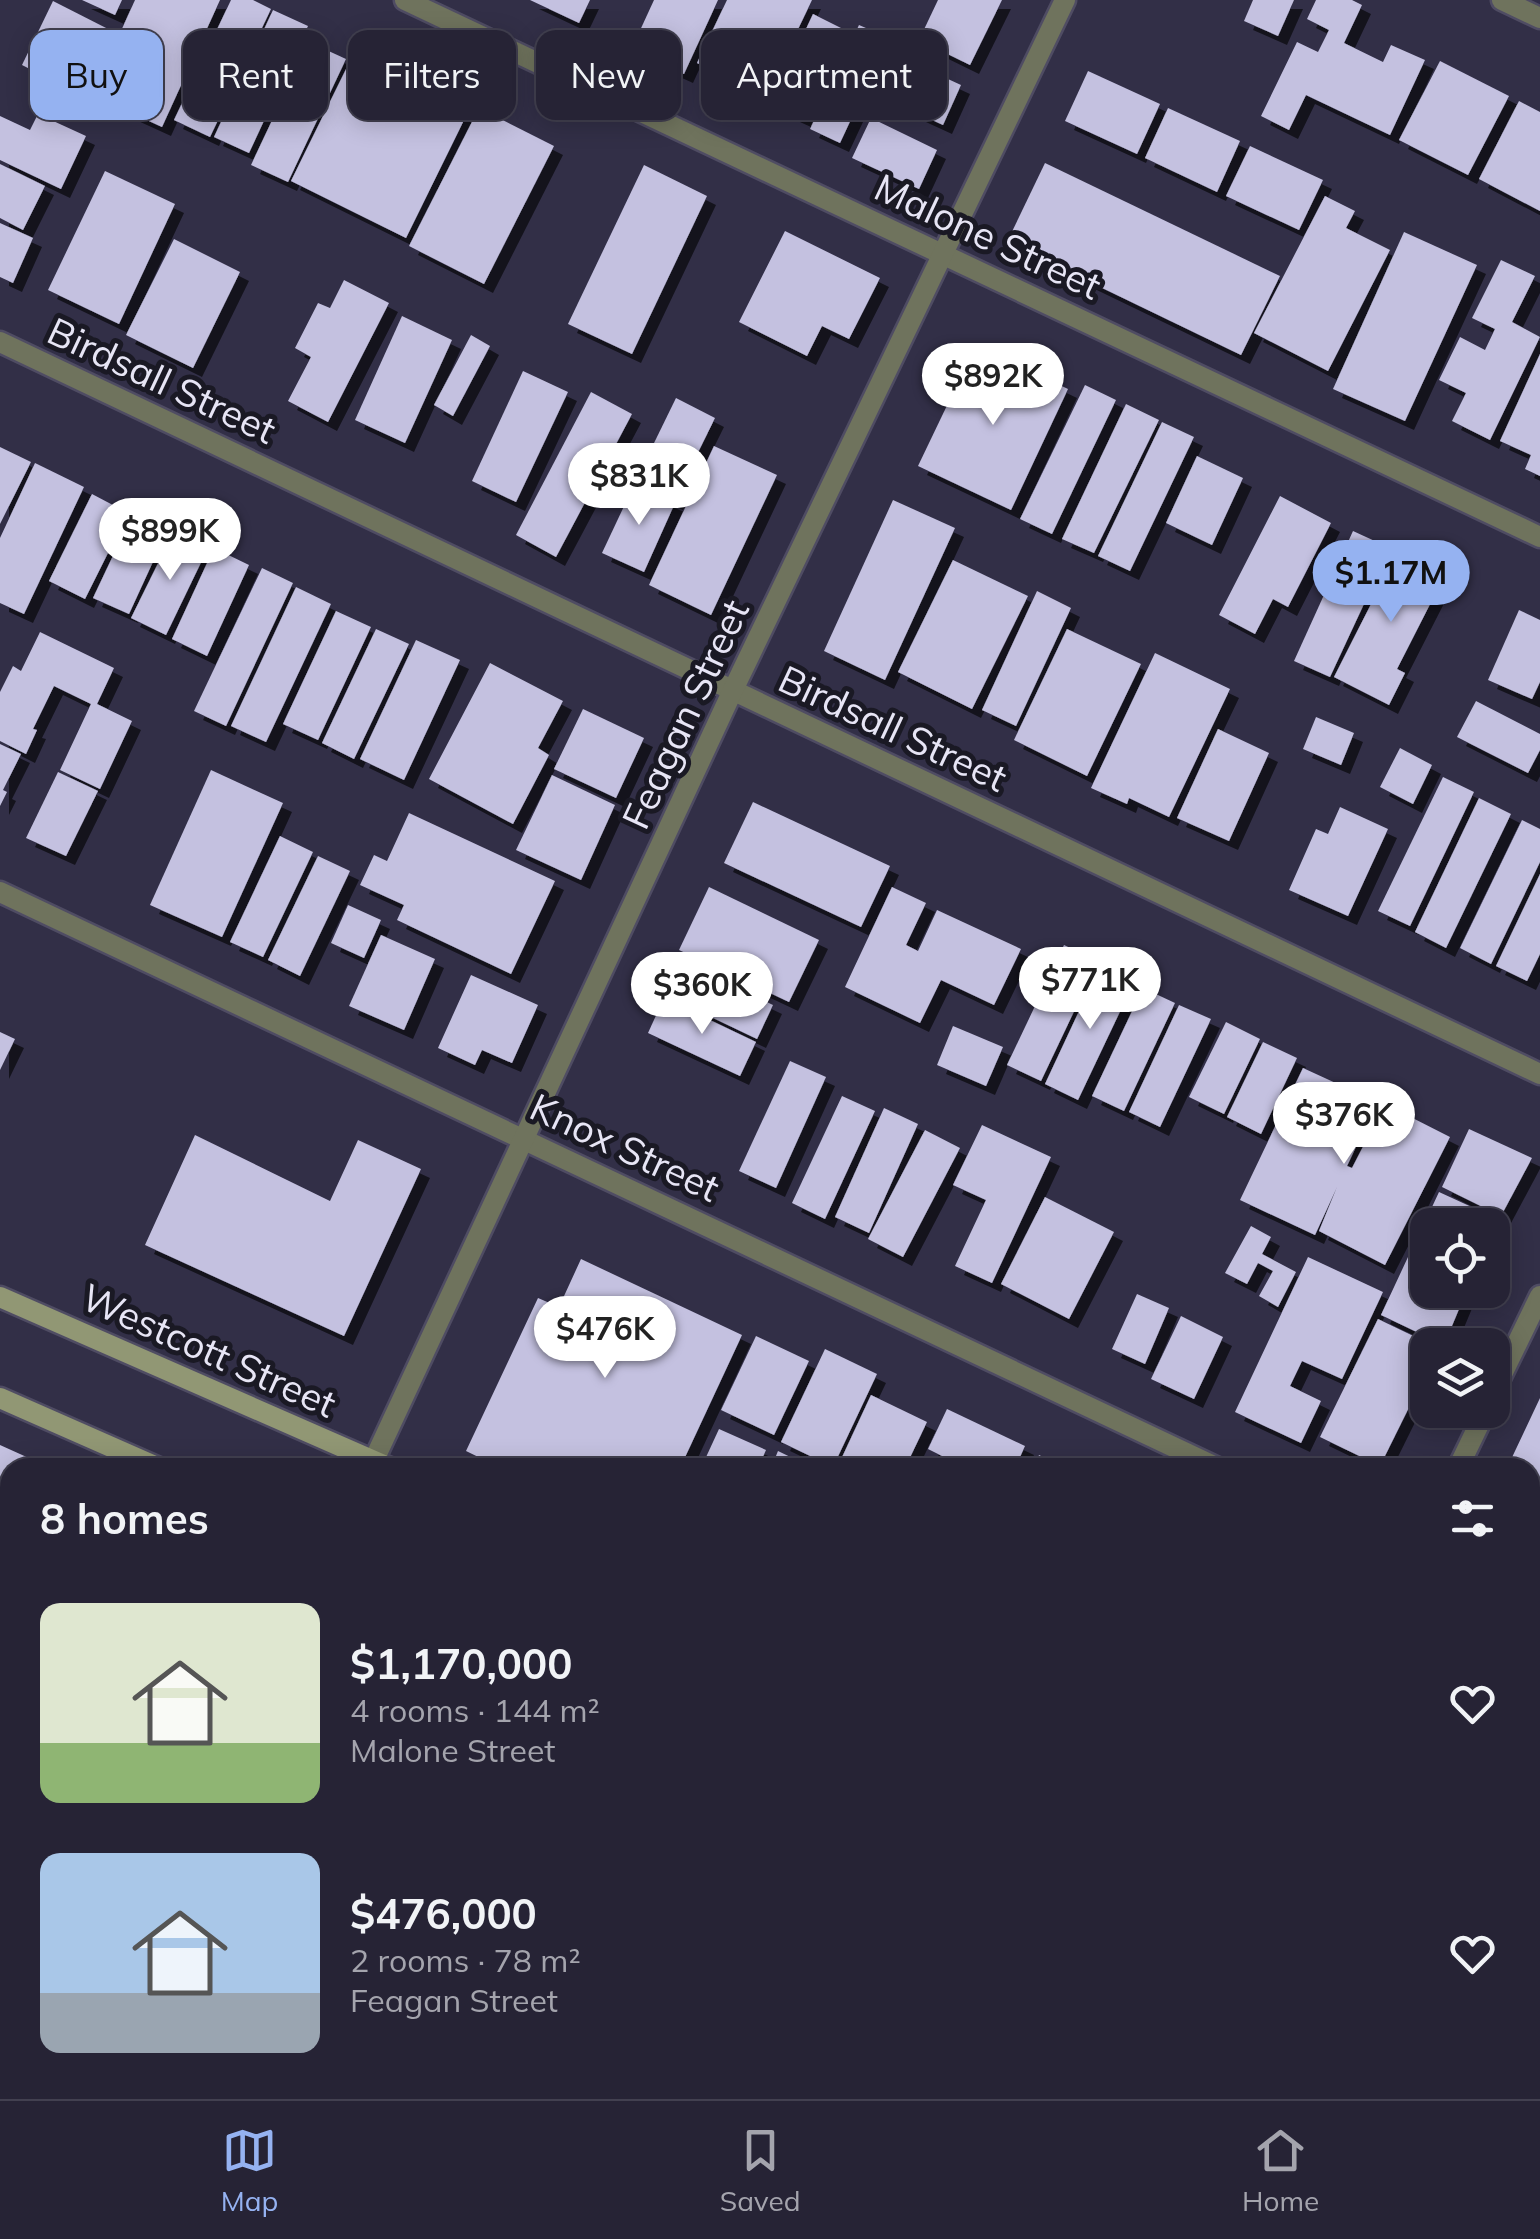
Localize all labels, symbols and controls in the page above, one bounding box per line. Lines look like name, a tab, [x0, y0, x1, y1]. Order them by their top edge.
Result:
chip: Buy	[30, 30, 163, 120]
chip: Rent	[183, 30, 328, 120]
chip: Filters	[348, 30, 516, 120]
chip: New	[536, 30, 681, 120]
chip: Apartment	[701, 30, 947, 120]
street label: Malone Street	[867, 163, 1109, 309]
street label: Birdsall Street	[40, 306, 284, 454]
pin: $892K	[923, 343, 1063, 428]
text: $892K	[944, 355, 1042, 395]
pin: $831K	[569, 443, 709, 528]
text: $831K	[590, 455, 688, 495]
pin: $899K	[100, 498, 240, 583]
text: $899K	[121, 510, 219, 550]
pin: $1.17M	[1310, 540, 1472, 625]
text: $1.17M	[1335, 552, 1447, 592]
street label: Feagan Street	[611, 592, 759, 836]
street label: Birdsall Street	[771, 654, 1015, 802]
pin: $771K	[1020, 947, 1160, 1032]
pin: $360K	[632, 952, 772, 1037]
text: $771K	[1041, 959, 1139, 999]
text: $360K	[653, 964, 751, 1004]
street label: Knox Street	[523, 1082, 727, 1212]
pin: $376K	[1274, 1082, 1414, 1167]
text: $376K	[1295, 1094, 1393, 1134]
map controls	[1410, 1208, 1510, 1428]
button: locate	[1410, 1208, 1510, 1308]
street label: Westcott Street	[74, 1272, 344, 1428]
pin: $476K	[535, 1296, 675, 1381]
text: $476K	[556, 1308, 654, 1348]
button: layers	[1410, 1328, 1510, 1428]
icon: filters	[1445, 1491, 1500, 1546]
text: 8 homes	[40, 1492, 209, 1545]
text: $1,170,000	[350, 1637, 572, 1690]
icon: home	[120, 1643, 240, 1763]
icon: heart	[1445, 1676, 1500, 1731]
text: 4 rooms · 144 m²	[350, 1690, 600, 1730]
text: Malone Street	[350, 1730, 556, 1770]
text: $476,000	[350, 1887, 537, 1940]
icon: home	[120, 1893, 240, 2013]
icon: heart	[1445, 1926, 1500, 1981]
text: 2 rooms · 78 m²	[350, 1940, 581, 1980]
text: Feagan Street	[350, 1980, 558, 2020]
tab: Map	[221, 2123, 278, 2218]
tab: Saved	[720, 2123, 801, 2218]
tab: Home	[1242, 2123, 1319, 2218]

